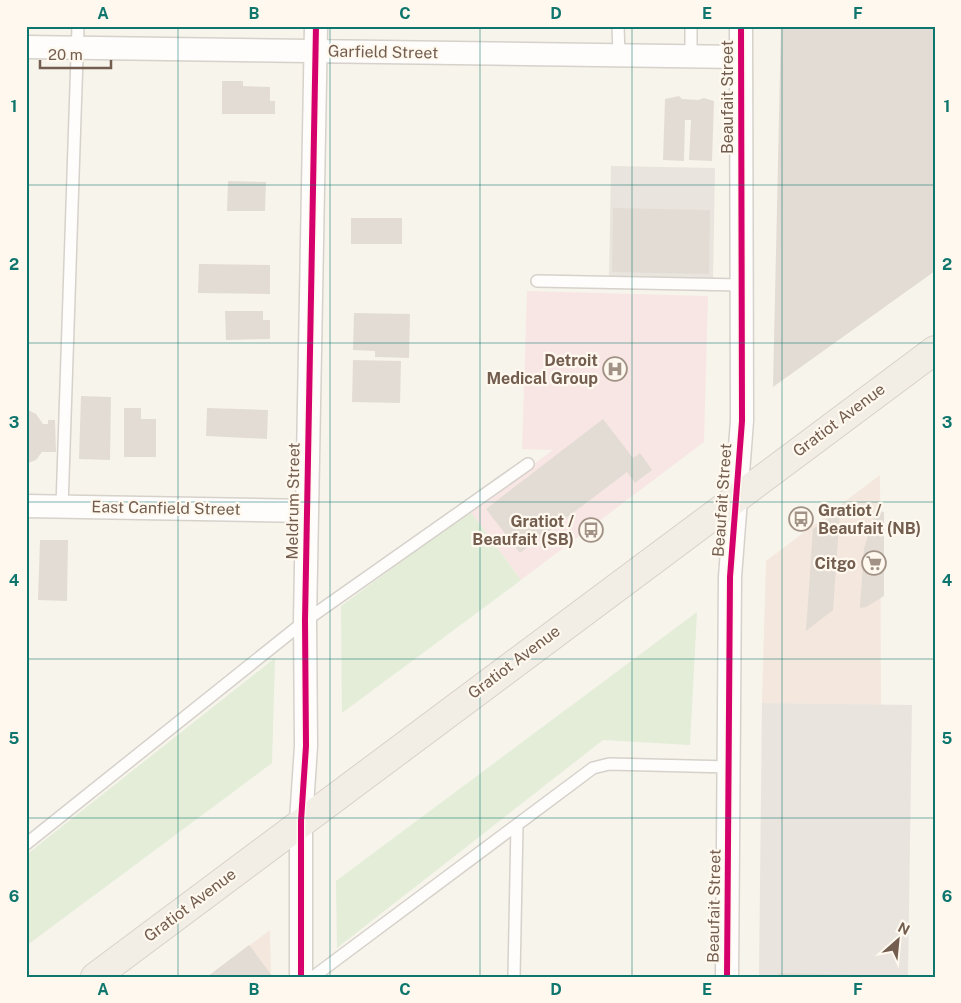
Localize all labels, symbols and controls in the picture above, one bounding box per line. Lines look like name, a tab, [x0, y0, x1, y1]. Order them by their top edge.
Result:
text: A	[97, 4, 109, 23]
text: B	[249, 4, 260, 23]
text: C	[399, 4, 411, 23]
text: D	[550, 4, 562, 23]
text: E	[702, 4, 712, 23]
text: F	[853, 4, 863, 23]
scale bar	[40, 38, 111, 70]
street label: Beaufait Street	[718, 40, 737, 154]
street label: Garfield Street	[328, 42, 438, 62]
text: 20 m	[48, 46, 83, 63]
text: 1	[11, 97, 17, 116]
text: 1	[944, 97, 950, 116]
text: 2	[9, 255, 19, 274]
text: 2	[942, 255, 952, 274]
place label: Detroit Medical Group	[486, 351, 598, 388]
hospital icon: Detroit Medical Group	[602, 356, 628, 382]
street label: Gratiot Avenue	[789, 379, 889, 461]
text: 3	[9, 413, 19, 432]
text: 3	[942, 413, 952, 432]
street label: Meldrum Street	[282, 442, 304, 560]
street label: Beaufait Street	[709, 443, 735, 557]
street label: East Canfield Street	[91, 497, 241, 519]
place label: Gratiot / Beaufait (NB)	[818, 501, 921, 538]
bus stop icon: Gratiot / Beaufait (NB)	[788, 506, 814, 532]
place label: Gratiot / Beaufait (SB)	[472, 512, 574, 549]
bus stop icon: Gratiot / Beaufait (SB)	[578, 517, 604, 543]
supermarket icon: Citgo	[861, 550, 887, 576]
place label: Citgo	[814, 554, 856, 573]
text: 4	[9, 571, 20, 590]
text: 4	[942, 571, 953, 590]
street label: Gratiot Avenue	[464, 621, 564, 703]
text: 5	[9, 729, 20, 748]
text: 5	[942, 729, 953, 748]
street label: Beaufait Street	[704, 849, 724, 963]
street label: Gratiot Avenue	[140, 864, 240, 946]
text: 6	[9, 887, 19, 906]
text: 6	[942, 887, 952, 906]
north arrow	[874, 916, 924, 966]
text: N	[895, 919, 912, 938]
text: A	[97, 980, 109, 999]
text: B	[249, 980, 260, 999]
text: C	[399, 980, 411, 999]
text: D	[550, 980, 562, 999]
text: E	[702, 980, 712, 999]
text: F	[853, 980, 863, 999]

